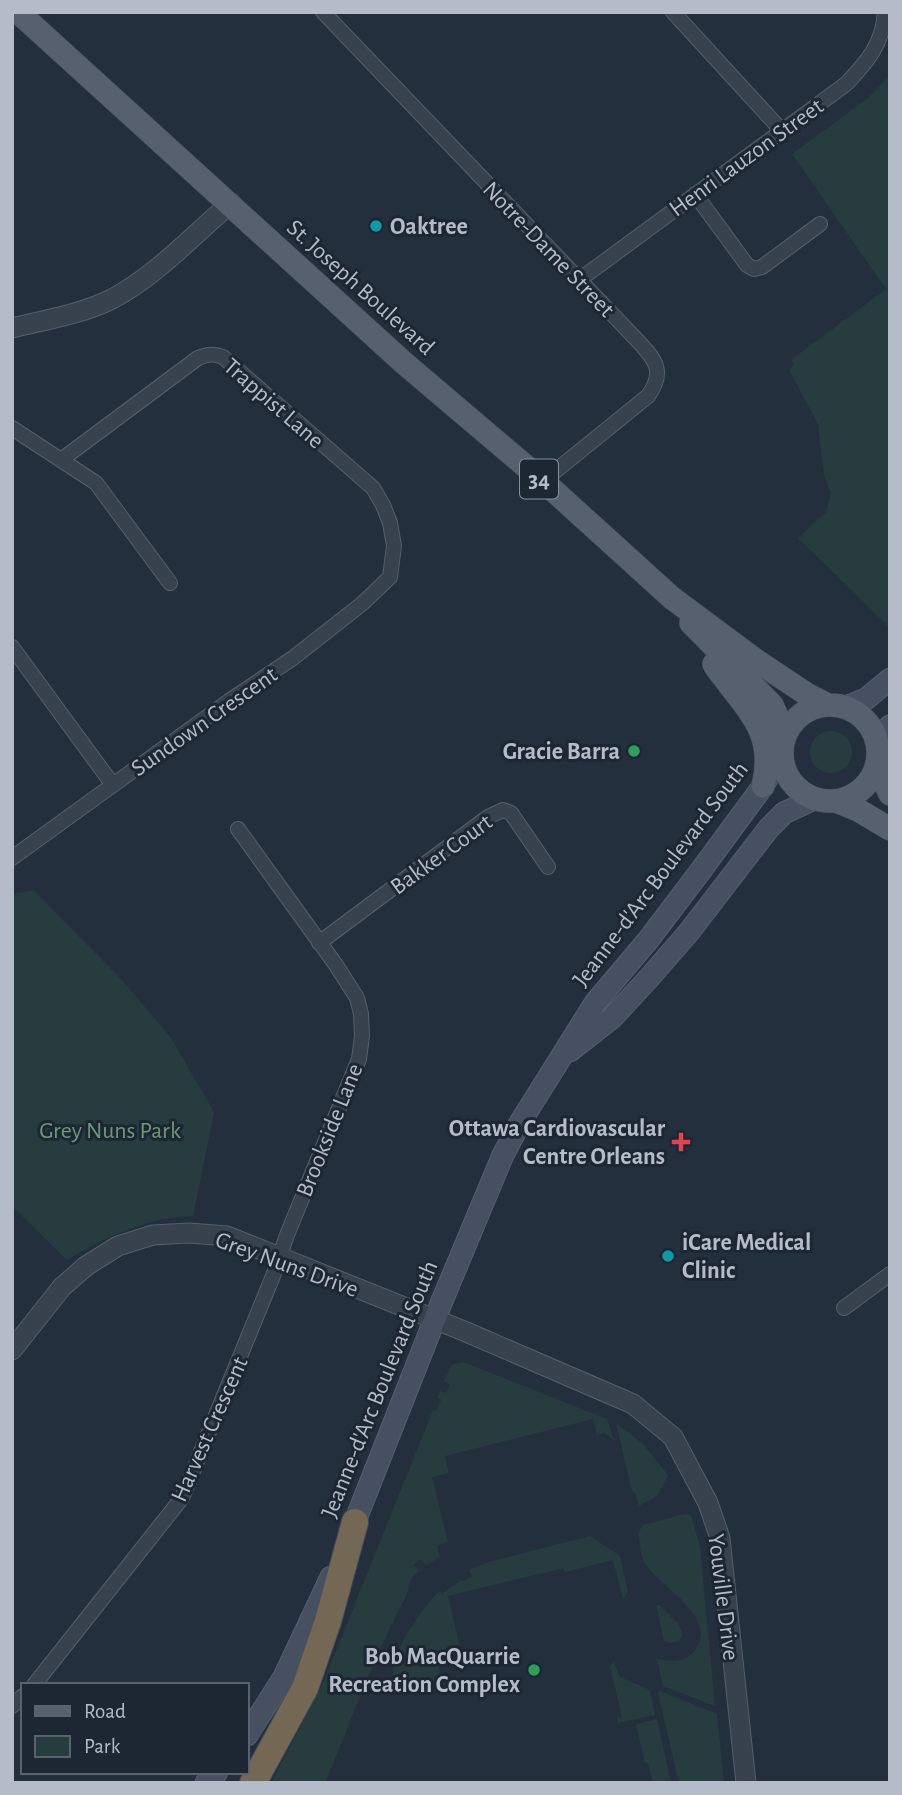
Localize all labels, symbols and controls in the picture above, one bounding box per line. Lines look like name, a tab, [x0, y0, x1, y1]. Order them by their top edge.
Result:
street label: Henri Lauzon Street	[665, 94, 828, 222]
street label: Notre-Dame Street	[478, 177, 619, 322]
street label: St. Joseph Boulevard	[282, 215, 439, 360]
place label: Oaktree	[390, 215, 468, 239]
marker: Oaktree	[368, 218, 384, 234]
street label: Trappist Lane	[219, 354, 328, 453]
road number: 34	[520, 460, 558, 499]
street label: Sundown Crescent	[127, 662, 282, 781]
place label: Gracie Barra	[503, 740, 620, 764]
marker: Gracie Barra	[626, 743, 642, 759]
street label: Jeanne-d'Arc Boulevard South	[569, 758, 753, 992]
street label: Bakker Court	[386, 810, 497, 900]
street label: Brookside Lane	[292, 1060, 368, 1200]
place label: Ottawa Cardiovascular Centre Orleans	[449, 1117, 666, 1169]
park label: Grey Nuns Park	[39, 1119, 181, 1143]
marker: Ottawa Cardiovascular Centre Orleans	[671, 1132, 691, 1152]
street label: Grey Nuns Drive	[212, 1228, 361, 1302]
place label: iCare Medical Clinic	[682, 1231, 811, 1283]
marker: iCare Medical Clinic	[660, 1248, 676, 1264]
street label: Jeanne-d'Arc Boulevard South	[317, 1257, 443, 1521]
street label: Harvest Crescent	[167, 1353, 253, 1506]
street label: Youville Drive	[703, 1532, 743, 1662]
place label: Bob MacQuarrie Recreation Complex	[328, 1645, 520, 1697]
marker: Bob MacQuarrie Recreation Complex	[526, 1662, 542, 1678]
legend	[21, 1683, 248, 1774]
text: Road	[84, 1701, 126, 1722]
text: Park	[84, 1736, 121, 1757]

